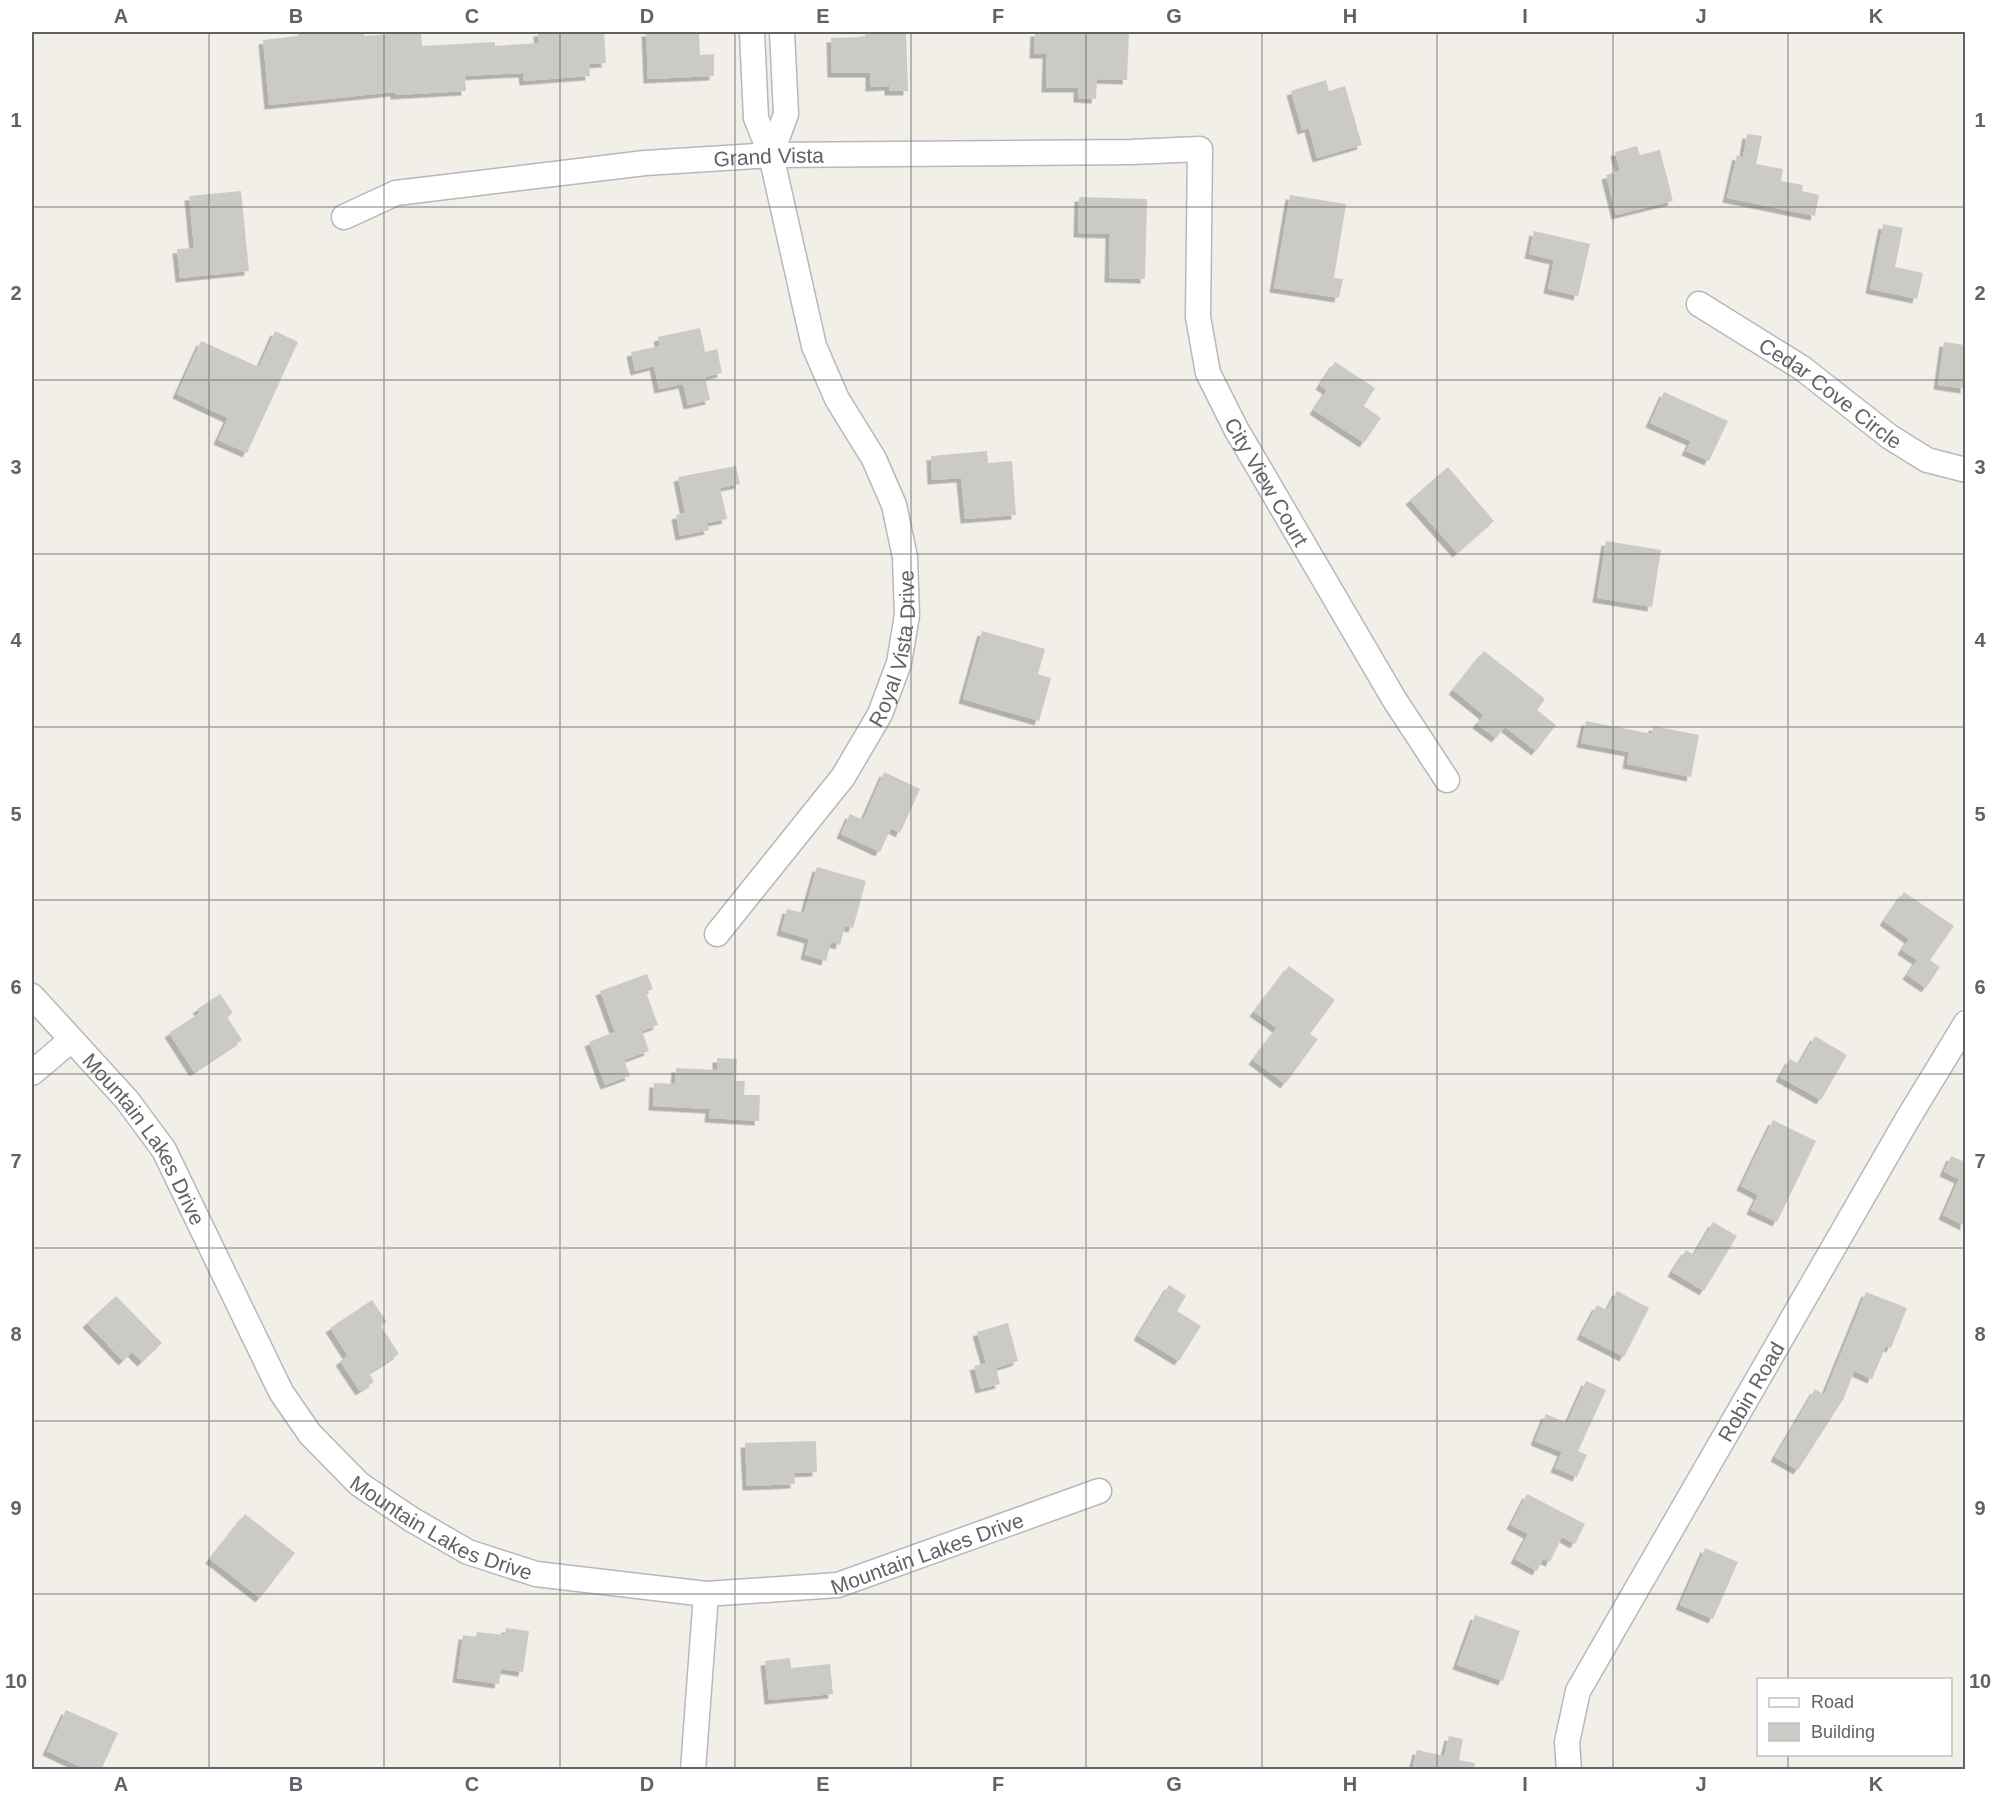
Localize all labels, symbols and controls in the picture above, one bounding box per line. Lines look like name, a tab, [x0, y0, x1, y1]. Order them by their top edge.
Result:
text: A	[114, 5, 128, 27]
text: B	[289, 5, 303, 27]
text: C	[465, 5, 479, 27]
text: D	[640, 5, 654, 27]
text: E	[816, 5, 830, 27]
text: F	[992, 5, 1004, 27]
text: G	[1166, 5, 1182, 27]
text: H	[1343, 5, 1357, 27]
text: I	[1522, 5, 1528, 27]
text: J	[1695, 5, 1707, 27]
text: K	[1869, 5, 1884, 27]
text: 1	[10, 109, 22, 131]
text: 1	[1974, 109, 1986, 131]
street label: Grand Vista	[713, 143, 824, 170]
text: 2	[10, 282, 22, 304]
text: 2	[1974, 282, 1986, 304]
street label: Cedar Cove Circle	[1755, 333, 1906, 453]
street label: City View Court	[1221, 414, 1313, 550]
text: 3	[10, 456, 22, 478]
text: 3	[1974, 456, 1986, 478]
street label: Royal Vista Drive	[864, 570, 919, 731]
text: 4	[10, 629, 22, 651]
text: 4	[1974, 629, 1986, 651]
text: 5	[10, 803, 22, 825]
text: 5	[1974, 803, 1986, 825]
text: 6	[10, 976, 22, 998]
text: 6	[1974, 976, 1986, 998]
street label: Mountain Lakes Drive	[78, 1048, 210, 1228]
text: 7	[10, 1150, 22, 1172]
text: 7	[1974, 1150, 1986, 1172]
text: 8	[10, 1323, 22, 1345]
text: 8	[1974, 1323, 1986, 1345]
street label: Robin Road	[1713, 1338, 1788, 1445]
street label: Mountain Lakes Drive	[346, 1470, 535, 1584]
text: 9	[10, 1497, 22, 1519]
text: 9	[1974, 1497, 1986, 1519]
street label: Mountain Lakes Drive	[828, 1508, 1027, 1598]
text: 10	[5, 1670, 27, 1692]
text: 10	[1969, 1670, 1991, 1692]
legend	[1757, 1678, 1952, 1756]
text: Road	[1811, 1692, 1854, 1712]
text: Building	[1811, 1722, 1875, 1742]
text: A	[114, 1773, 128, 1795]
text: B	[289, 1773, 303, 1795]
text: C	[465, 1773, 479, 1795]
text: D	[640, 1773, 654, 1795]
text: E	[816, 1773, 830, 1795]
text: F	[992, 1773, 1004, 1795]
text: G	[1166, 1773, 1182, 1795]
text: H	[1343, 1773, 1357, 1795]
text: I	[1522, 1773, 1528, 1795]
text: J	[1695, 1773, 1707, 1795]
text: K	[1869, 1773, 1884, 1795]

